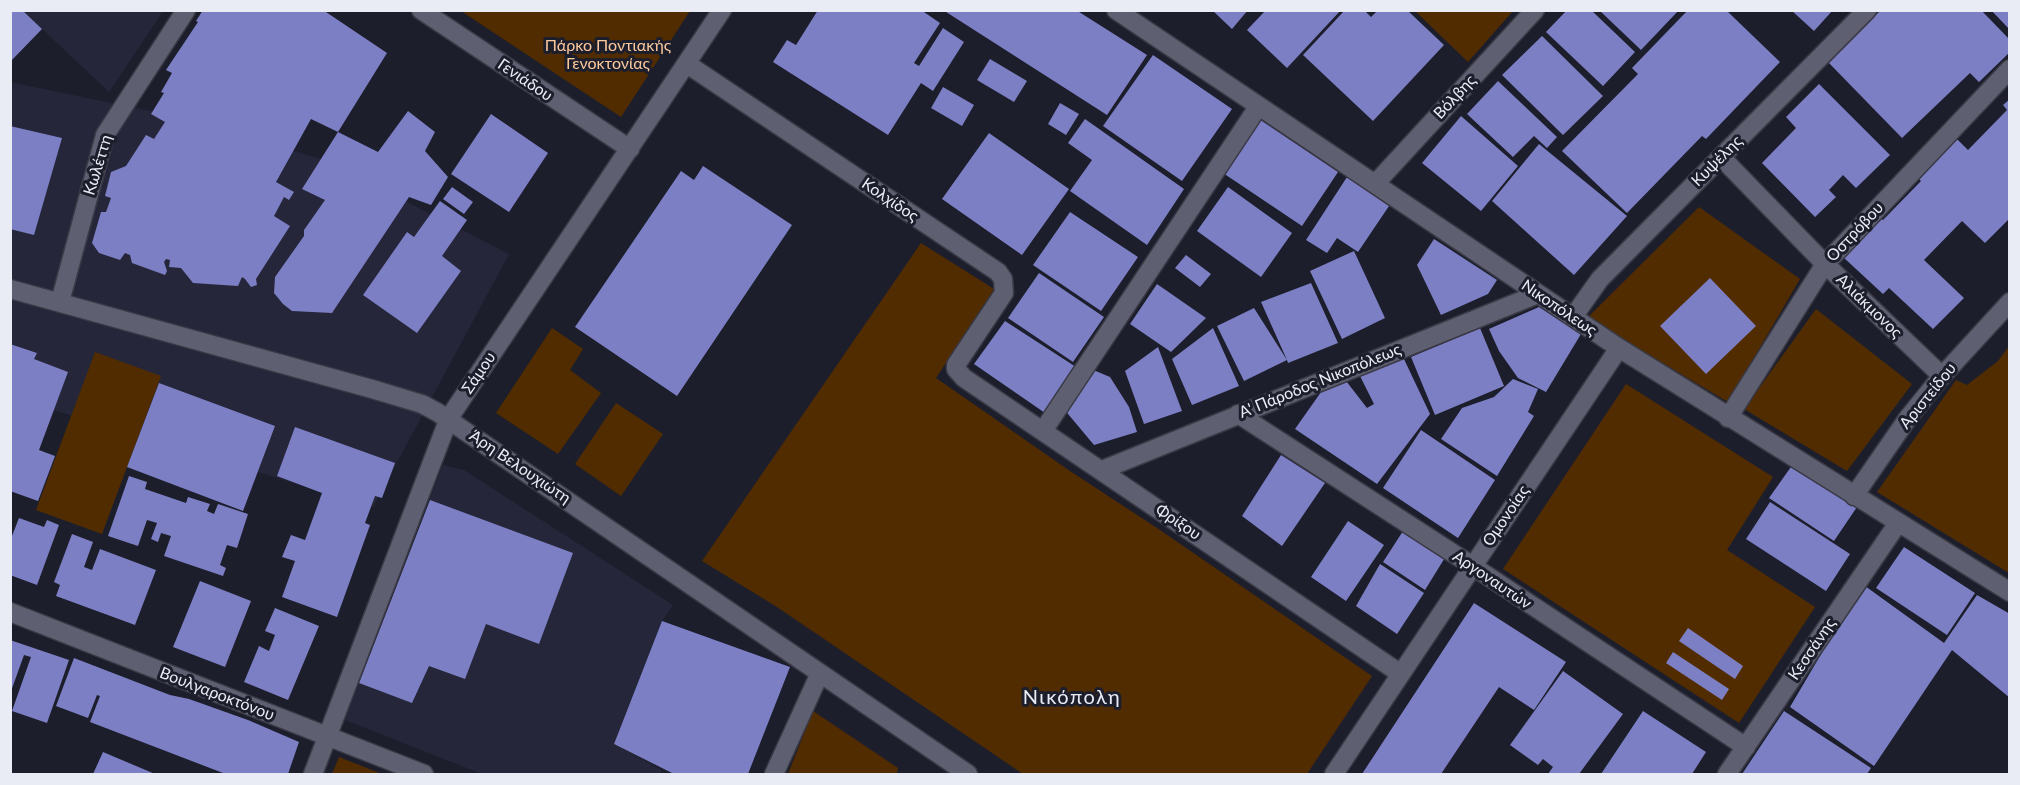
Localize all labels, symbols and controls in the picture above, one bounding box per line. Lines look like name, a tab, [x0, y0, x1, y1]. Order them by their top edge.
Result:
park label: Πάρκο Ποντιακής Γενοκτονίας	[545, 36, 671, 74]
street label: Γενιάδου	[494, 55, 556, 105]
street label: Βόλβης	[1430, 71, 1480, 123]
street label: Κυψέλης	[1688, 132, 1746, 190]
street label: Κωλέττη	[80, 133, 116, 197]
street label: Κολχίδος	[858, 174, 922, 226]
street label: Οστρόβου	[1823, 198, 1887, 266]
street label: Αλιάκμονος	[1832, 270, 1906, 342]
street label: Νικοπόλεως	[1518, 276, 1600, 340]
street label: Α' Πάροδος Νικοπόλεως	[1236, 340, 1404, 422]
street label: Σάμου	[458, 348, 500, 398]
street label: Αριστείδου	[1896, 359, 1960, 433]
street label: Άρη Βελουχιώτη	[466, 426, 574, 508]
street label: Ομονοίας	[1479, 482, 1533, 550]
street label: Φρίξου	[1152, 500, 1204, 544]
street label: Αργοναυτών	[1449, 547, 1535, 613]
street label: Κεσσάνης	[1784, 614, 1840, 684]
street label: Βουλγαροκτόνου	[157, 663, 277, 725]
district label: Νικόπολη	[1023, 686, 1121, 710]

